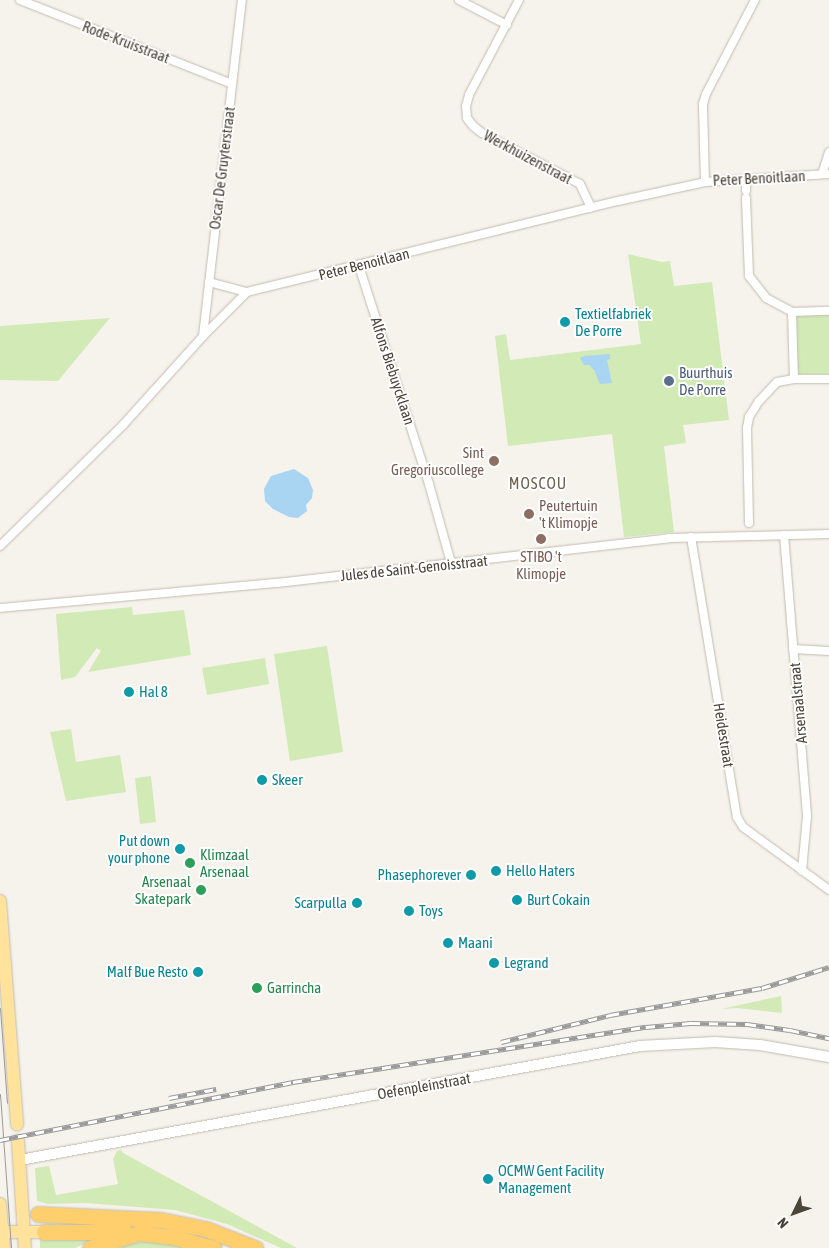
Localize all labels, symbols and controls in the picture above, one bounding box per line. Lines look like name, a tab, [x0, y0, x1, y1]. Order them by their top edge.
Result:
street label: Rode-Kruisstraat	[80, 17, 172, 67]
street label: Oscar De Gruyterstraat	[206, 106, 238, 230]
street label: Werkhuizenstraat	[481, 126, 575, 188]
street label: Peter Benoitlaan	[712, 167, 806, 189]
street label: Peter Benoitlaan	[317, 244, 411, 284]
place label: Textielfabriek De Porre	[575, 304, 651, 339]
street label: Alfons Biebuycklaan	[367, 315, 419, 427]
marker: Textielfabriek De Porre	[559, 316, 571, 328]
place label: Buurthuis De Porre	[679, 363, 732, 398]
marker: Buurthuis De Porre	[663, 375, 675, 387]
place label: Sint Gregoriuscollege	[391, 443, 484, 478]
marker: Sint Gregoriuscollege	[488, 455, 500, 467]
district label: MOSCOU	[508, 473, 568, 493]
place label: Peutertuin 't Klimopje	[539, 496, 598, 531]
marker: Peutertuin 't Klimopje	[523, 508, 535, 520]
marker: STIBO 't Klimopje	[535, 533, 547, 545]
place label: STIBO 't Klimopje	[516, 547, 566, 582]
street label: Jules de Saint-Genoisstraat	[340, 551, 488, 585]
street label: Arsenaalstraat	[786, 662, 810, 744]
place label: Hal 8	[139, 683, 168, 701]
marker: Hal 8	[123, 686, 135, 698]
street label: Heidestraat	[710, 702, 738, 768]
place label: Skeer	[272, 771, 303, 789]
marker: Skeer	[256, 774, 268, 786]
place label: Put down your phone	[108, 831, 170, 866]
marker: Put down your phone	[174, 843, 186, 855]
place label: Klimzaal Arsenaal	[200, 845, 249, 880]
marker: Klimzaal Arsenaal	[184, 857, 196, 869]
place label: Hello Haters	[506, 862, 575, 880]
marker: Hello Haters	[490, 865, 502, 877]
place label: Phasephorever	[378, 866, 461, 884]
marker: Phasephorever	[465, 869, 477, 881]
place label: Arsenaal Skatepark	[135, 872, 191, 907]
marker: Arsenaal Skatepark	[195, 884, 207, 896]
place label: Burt Cokain	[527, 891, 590, 909]
place label: Scarpulla	[294, 894, 347, 912]
marker: Burt Cokain	[511, 894, 523, 906]
marker: Scarpulla	[351, 897, 363, 909]
place label: Toys	[419, 902, 443, 920]
marker: Toys	[403, 905, 415, 917]
place label: Maani	[458, 934, 493, 952]
marker: Maani	[442, 937, 454, 949]
place label: Legrand	[504, 954, 549, 972]
marker: Legrand	[488, 957, 500, 969]
place label: Malf Bue Resto	[107, 963, 188, 981]
marker: Malf Bue Resto	[192, 966, 204, 978]
place label: Garrincha	[267, 979, 321, 997]
marker: Garrincha	[251, 982, 263, 994]
street label: Oefenpleinstraat	[376, 1069, 472, 1103]
place label: OCMW Gent Facility Management	[498, 1161, 605, 1196]
marker: OCMW Gent Facility Management	[482, 1173, 494, 1185]
north arrow	[769, 1188, 819, 1238]
text: N	[774, 1215, 792, 1231]

